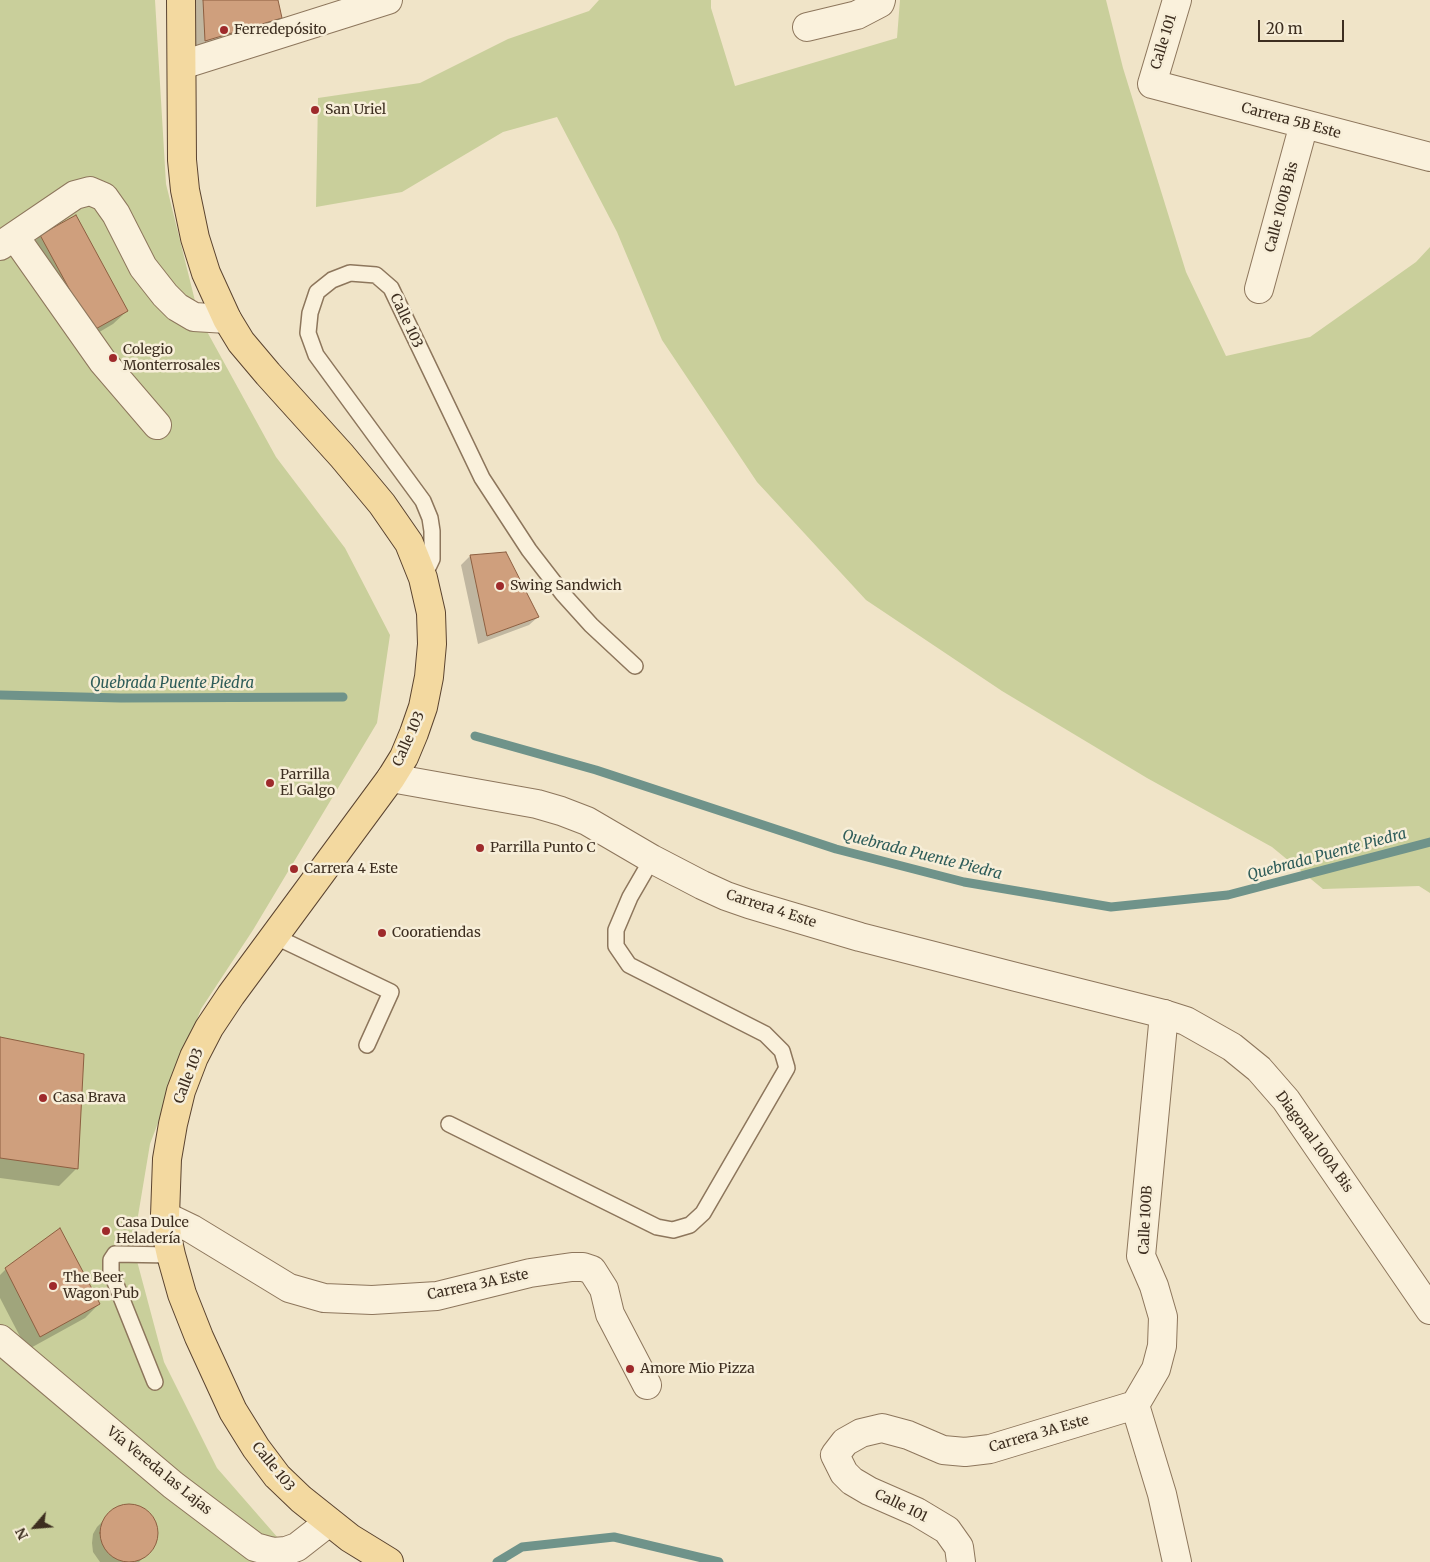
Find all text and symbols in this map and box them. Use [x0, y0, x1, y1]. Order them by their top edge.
scale bar [1260, 10, 1346, 42]
street label: Calle 101 [1148, 12, 1180, 72]
text: 20 m [1266, 19, 1303, 38]
place label: Ferredepósito [234, 22, 327, 38]
marker: Ferredepósito [218, 24, 230, 36]
street label: Carrera 5B Este [1239, 100, 1343, 142]
place label: San Uriel [325, 102, 386, 118]
marker: San Uriel [309, 104, 321, 116]
street label: Calle 100B Bis [1262, 160, 1302, 254]
street label: Calle 103 [386, 291, 426, 351]
place label: Colegio Monterrosales [123, 342, 220, 374]
marker: Colegio Monterrosales [107, 352, 119, 364]
place label: Swing Sandwich [510, 578, 622, 594]
marker: Swing Sandwich [494, 580, 506, 592]
water label: Quebrada Puente Piedra [90, 675, 254, 693]
street label: Calle 103 [389, 709, 429, 769]
place label: Parrilla El Galgo [280, 767, 335, 800]
marker: Parrilla El Galgo [264, 777, 276, 789]
water label: Quebrada Puente Piedra [1245, 825, 1409, 885]
water label: Quebrada Puente Piedra [840, 826, 1004, 884]
place label: Parrilla Punto C [490, 840, 596, 856]
marker: Parrilla Punto C [474, 842, 486, 854]
place label: Carrera 4 Este [304, 861, 398, 877]
marker: Carrera 4 Este [288, 863, 300, 875]
street label: Carrera 4 Este [724, 887, 818, 931]
place label: Cooratiendas [392, 925, 481, 941]
marker: Cooratiendas [376, 927, 388, 939]
street label: Calle 103 [171, 1046, 207, 1106]
street label: Diagonal 100A Bis [1272, 1088, 1356, 1196]
place label: Casa Brava [53, 1090, 126, 1106]
marker: Casa Brava [37, 1092, 49, 1104]
street label: Calle 100B [1136, 1185, 1156, 1255]
place label: Casa Dulce Heladería [116, 1215, 189, 1248]
marker: Casa Dulce Heladería [100, 1225, 112, 1237]
street label: Carrera 3A Este [426, 1266, 530, 1304]
place label: The Beer Wagon Pub [63, 1270, 139, 1302]
marker: The Beer Wagon Pub [47, 1280, 59, 1292]
place label: Amore Mio Pizza [640, 1361, 755, 1377]
marker: Amore Mio Pizza [624, 1363, 636, 1375]
street label: Carrera 3A Este [987, 1412, 1091, 1456]
street label: Vía Vereda las Lajas [103, 1423, 215, 1519]
street label: Calle 103 [248, 1439, 298, 1495]
street label: Calle 101 [872, 1486, 930, 1526]
north arrow [10, 1502, 60, 1552]
text: N [11, 1525, 32, 1543]

